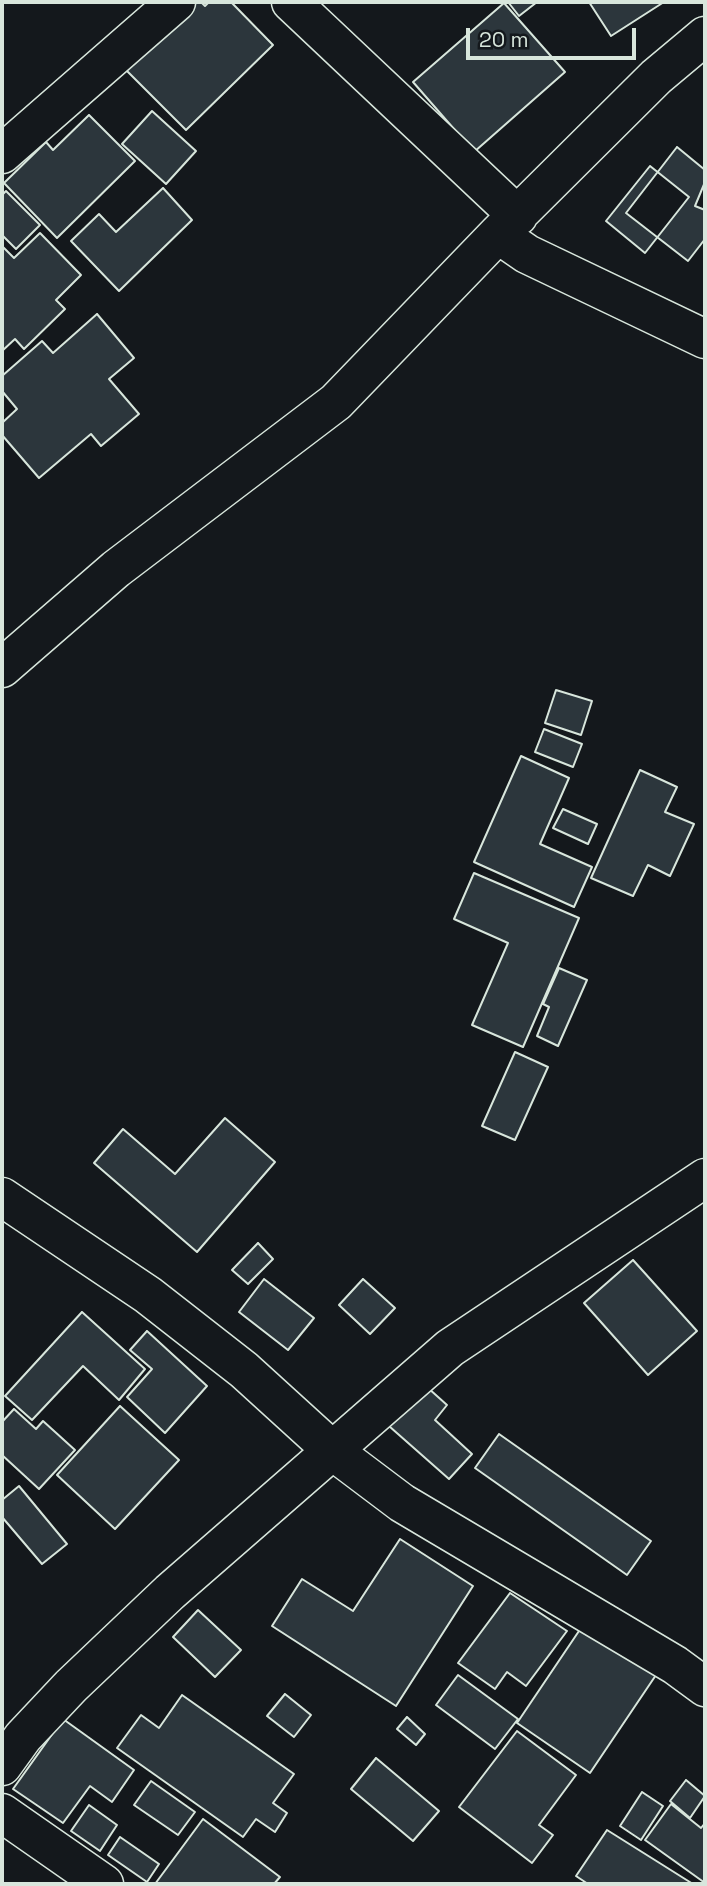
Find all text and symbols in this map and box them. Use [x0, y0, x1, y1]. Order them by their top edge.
scale bar [469, 14, 639, 58]
text: 20 m [479, 26, 529, 53]

